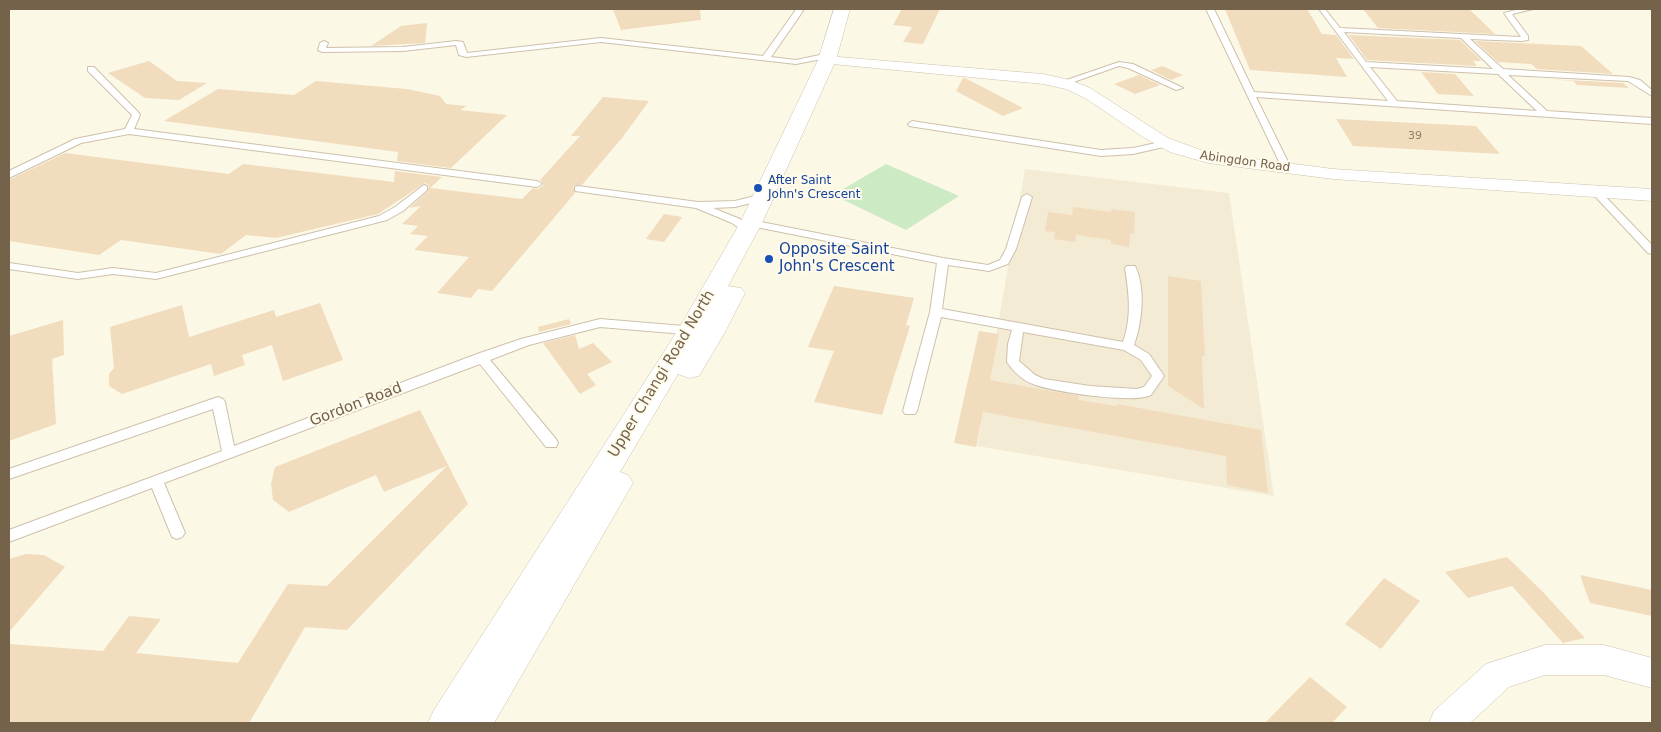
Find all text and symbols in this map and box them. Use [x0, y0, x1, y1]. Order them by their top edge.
house number: 39 [1408, 129, 1422, 143]
street label: Abingdon Road [1199, 149, 1291, 175]
place label: After Saint John's Crescent [768, 174, 860, 202]
marker: After Saint John's Crescent [752, 182, 764, 194]
place label: Opposite Saint John's Crescent [779, 241, 895, 276]
marker: Opposite Saint John's Crescent [763, 253, 775, 265]
street label: Upper Changi Road North [605, 287, 719, 461]
street label: Gordon Road [307, 379, 405, 431]

